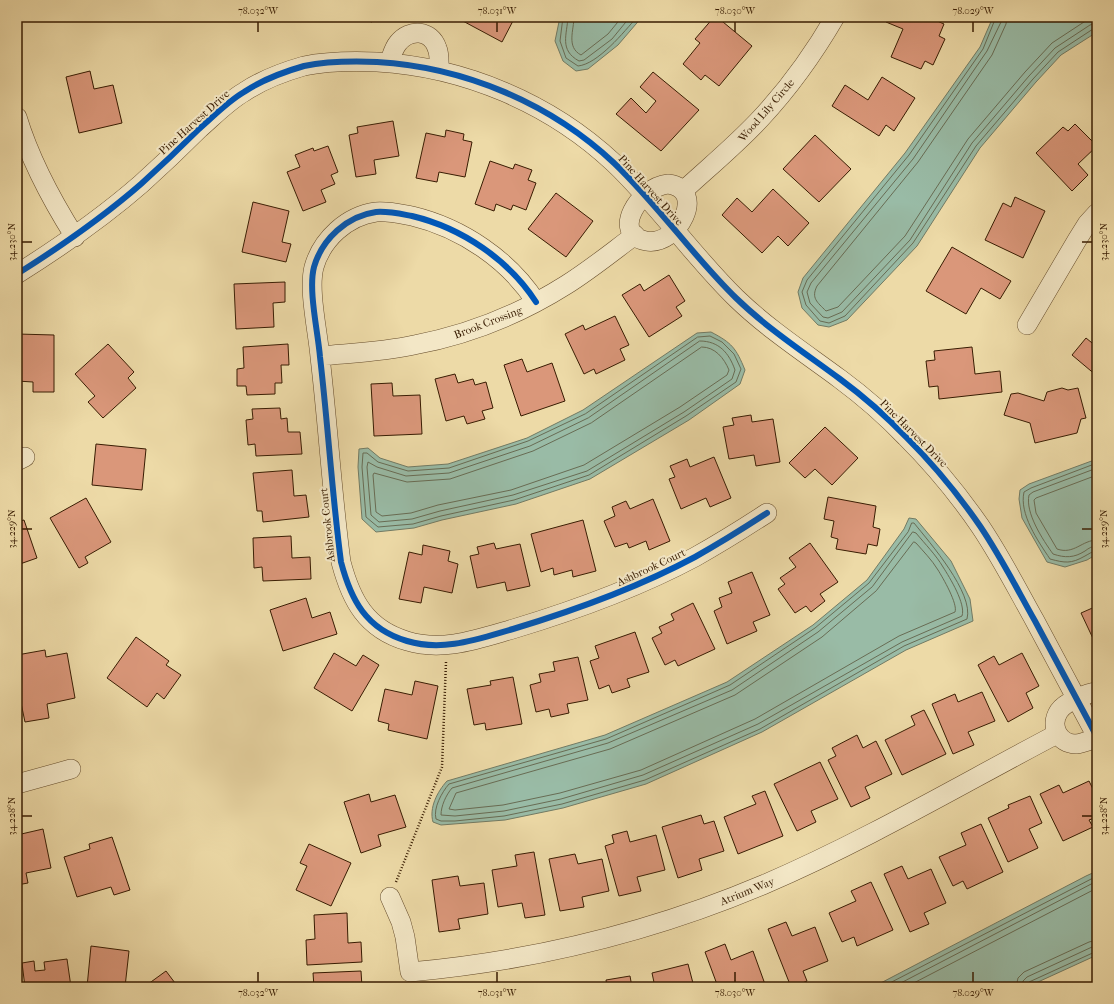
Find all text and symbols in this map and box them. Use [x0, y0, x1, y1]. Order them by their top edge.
text: 78.032°W [238, 5, 279, 17]
text: 78.031°W [478, 5, 517, 17]
text: 78.030°W [715, 5, 756, 17]
text: 78.029°W [952, 5, 995, 17]
street label: Wood Lily Circle [735, 76, 798, 145]
street label: Pine Harvest Drive [156, 87, 233, 157]
street label: Pine Harvest Drive [616, 152, 686, 229]
text: 34.230°N [6, 222, 18, 261]
text: 34.230°N [1098, 222, 1110, 261]
street label: Brook Crossing [452, 303, 524, 341]
street label: Pine Harvest Drive [877, 397, 951, 470]
street label: Ashbrook Court [317, 487, 338, 564]
text: 34.229°N [6, 509, 18, 548]
text: 34.229°N [1098, 509, 1110, 548]
street label: Ashbrook Court [614, 546, 688, 590]
text: 34.228°N [6, 796, 18, 835]
text: 34.228°N [1098, 796, 1110, 835]
street label: Atrium Way [717, 874, 777, 909]
text: 78.032°W [238, 987, 279, 999]
text: 78.031°W [478, 987, 517, 999]
text: 78.030°W [715, 987, 756, 999]
text: 78.029°W [952, 987, 995, 999]

